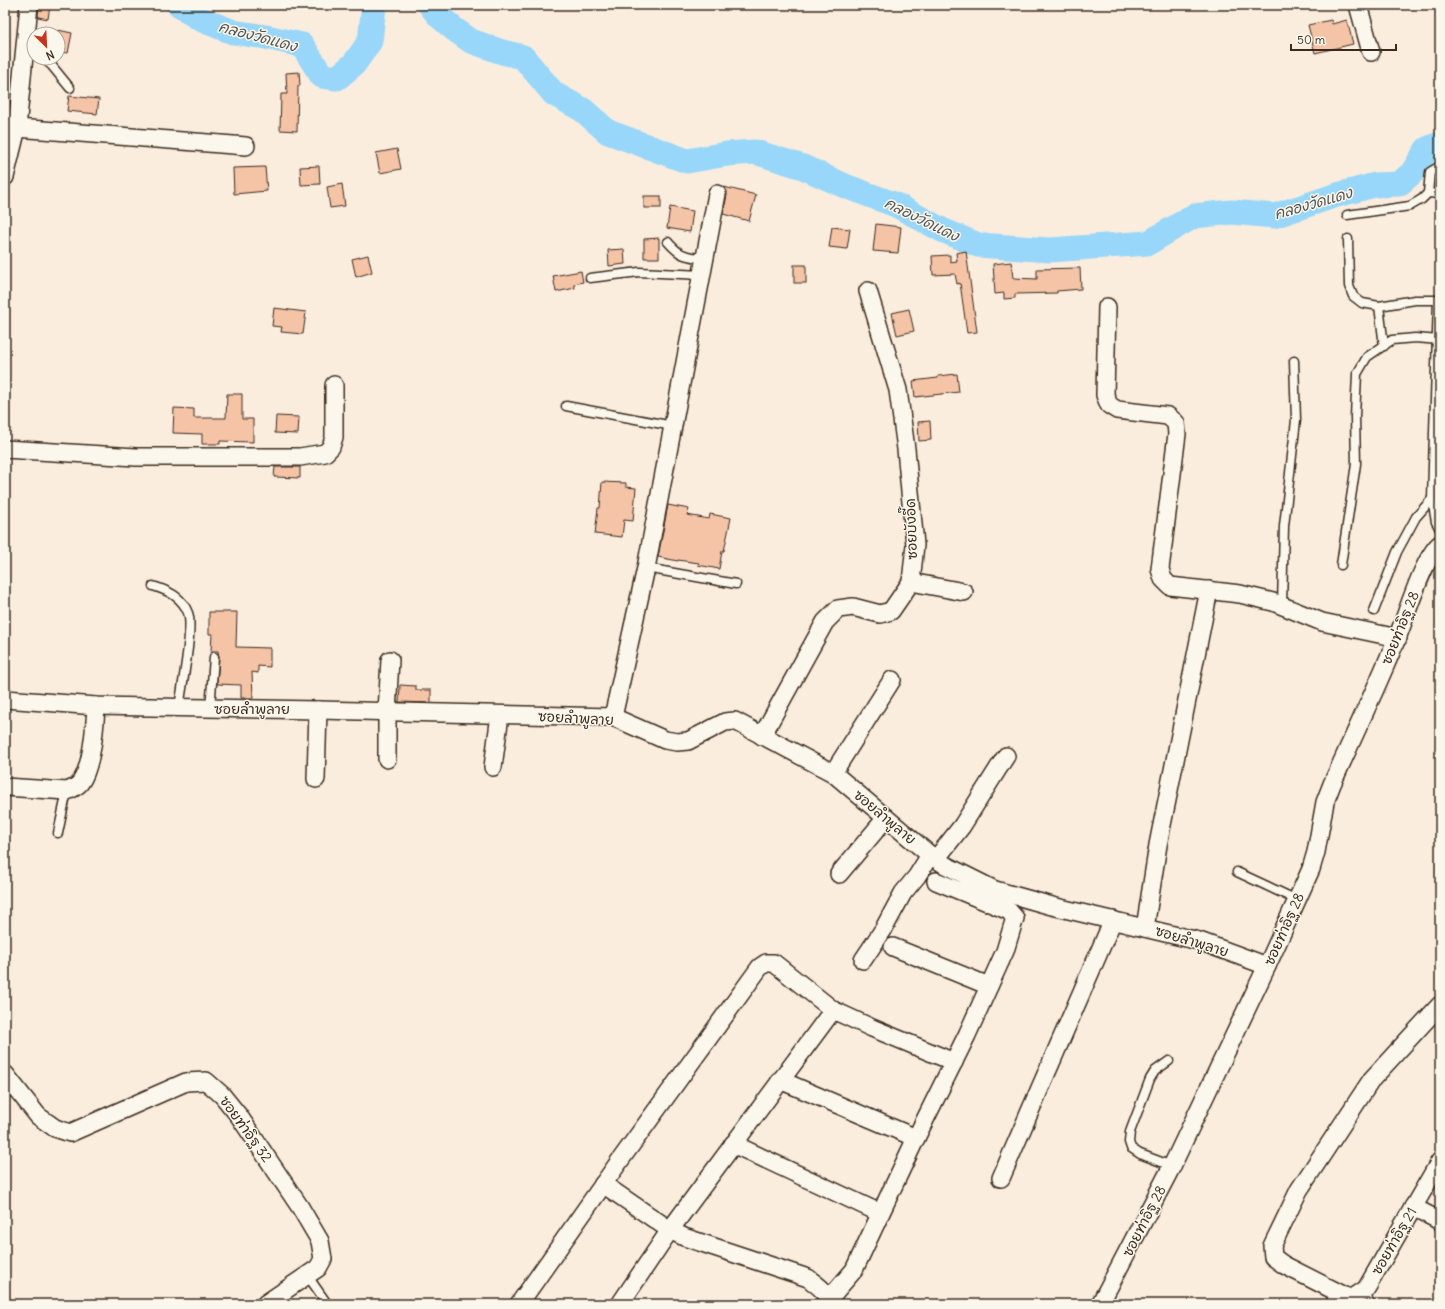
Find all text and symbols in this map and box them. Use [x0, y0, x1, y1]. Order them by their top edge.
water label: คลองวัดแดง [217, 16, 301, 56]
north arrow [26, 26, 66, 66]
scale bar [1291, 26, 1396, 52]
text: 50 m [1297, 32, 1326, 47]
text: N [44, 47, 56, 63]
water label: คลองวัดแดง [1272, 182, 1356, 223]
water label: คลองวัดแดง [882, 193, 963, 246]
street label: ซอยบังอี๊ด [898, 498, 921, 560]
street label: ซอยท่าอิฐ 28 [1377, 589, 1423, 667]
street label: ซอยลำพูลาย [214, 700, 290, 719]
street label: ซอยลำพูลาย [538, 707, 614, 730]
street label: ซอยลำพูลาย [849, 786, 920, 849]
street label: ซอยท่าอิฐ 28 [1260, 890, 1308, 968]
street label: ซอยลำพูลาย [1153, 921, 1231, 962]
street label: ซอยท่าอิฐ 32 [216, 1092, 276, 1166]
street label: ซอยท่าอิฐ 28 [1118, 1182, 1170, 1260]
street label: ซอยท่าอิฐ 21 [1367, 1204, 1421, 1278]

